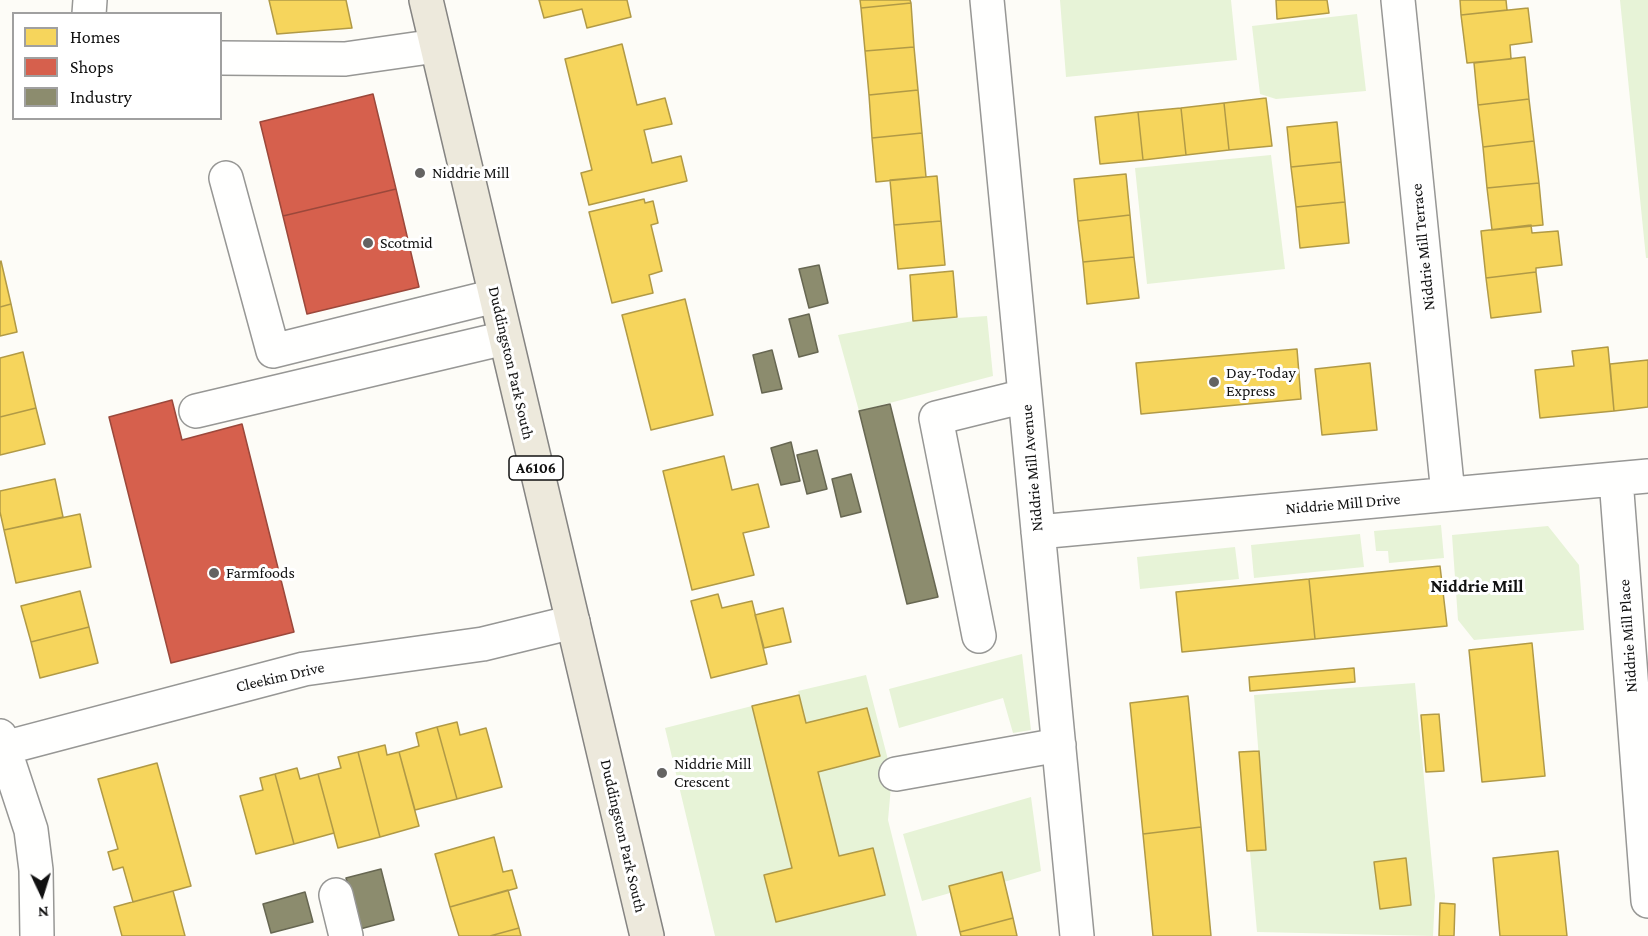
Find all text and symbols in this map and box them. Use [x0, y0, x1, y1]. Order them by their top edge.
legend [12, 12, 222, 120]
text: Homes [70, 27, 120, 47]
text: Shops [70, 57, 114, 77]
text: Industry [70, 87, 132, 107]
place label: Niddrie Mill [432, 163, 509, 183]
marker: Niddrie Mill [413, 166, 427, 180]
street label: Niddrie Mill Terrace [1407, 183, 1439, 311]
place label: Scotmid [380, 233, 433, 253]
marker: Scotmid [361, 236, 375, 250]
street label: Duddingston Park South [484, 285, 538, 441]
place label: Day-Today Express [1226, 363, 1296, 401]
marker: Day-Today Express [1207, 375, 1221, 389]
street label: Niddrie Mill Avenue [1017, 404, 1047, 532]
road number: A6106 [509, 456, 563, 480]
street label: Niddrie Mill Drive [1285, 489, 1401, 519]
place label: Farmfoods [226, 563, 295, 583]
marker: Farmfoods [207, 566, 221, 580]
district label: Niddrie Mill [1431, 575, 1523, 597]
street label: Niddrie Mill Place [1614, 579, 1642, 693]
street label: Cleekim Drive [234, 658, 326, 696]
place label: Niddrie Mill Crescent [674, 754, 751, 792]
street label: Duddingston Park South [596, 758, 650, 914]
marker: Niddrie Mill Crescent [655, 766, 669, 780]
north arrow [12, 864, 72, 924]
text: N [37, 904, 49, 921]

